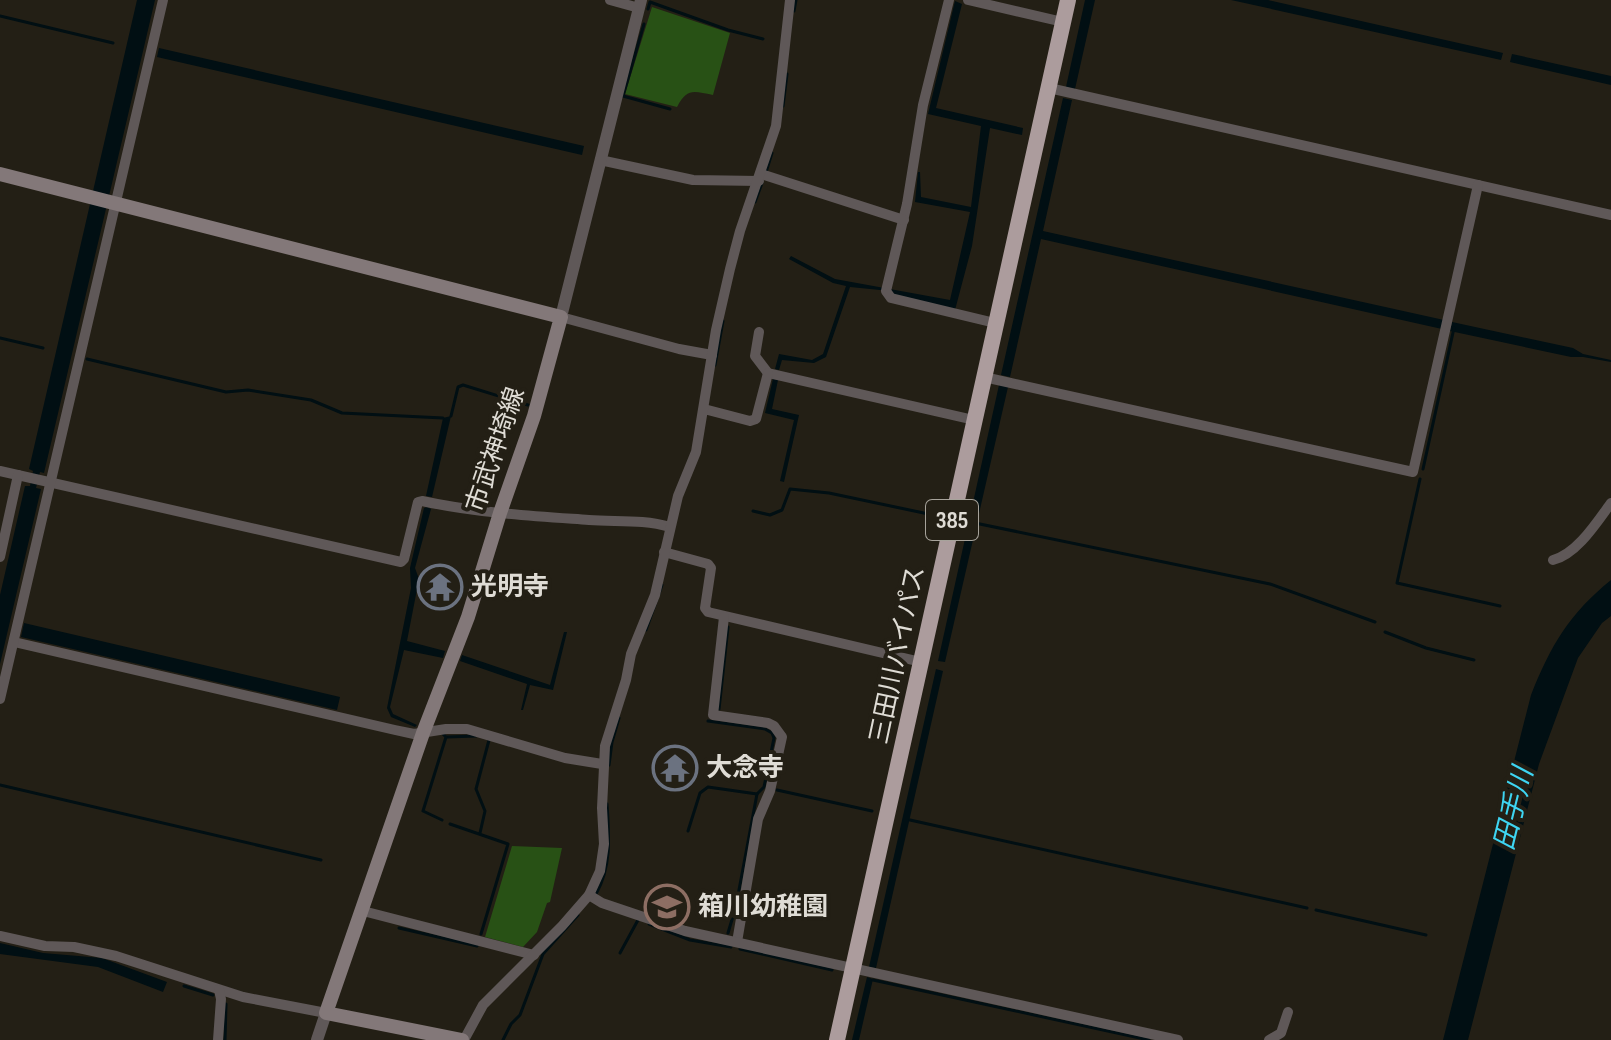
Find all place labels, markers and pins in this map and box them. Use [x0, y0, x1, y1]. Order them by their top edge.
temple icon: 光明寺 [416, 563, 464, 611]
place label: 光明寺 [471, 572, 549, 603]
temple icon: 大念寺 [651, 744, 699, 792]
place label: 大念寺 [706, 753, 784, 784]
school or university icon: 箱川幼稚園 [643, 883, 691, 931]
place label: 箱川幼稚園 [698, 892, 828, 923]

